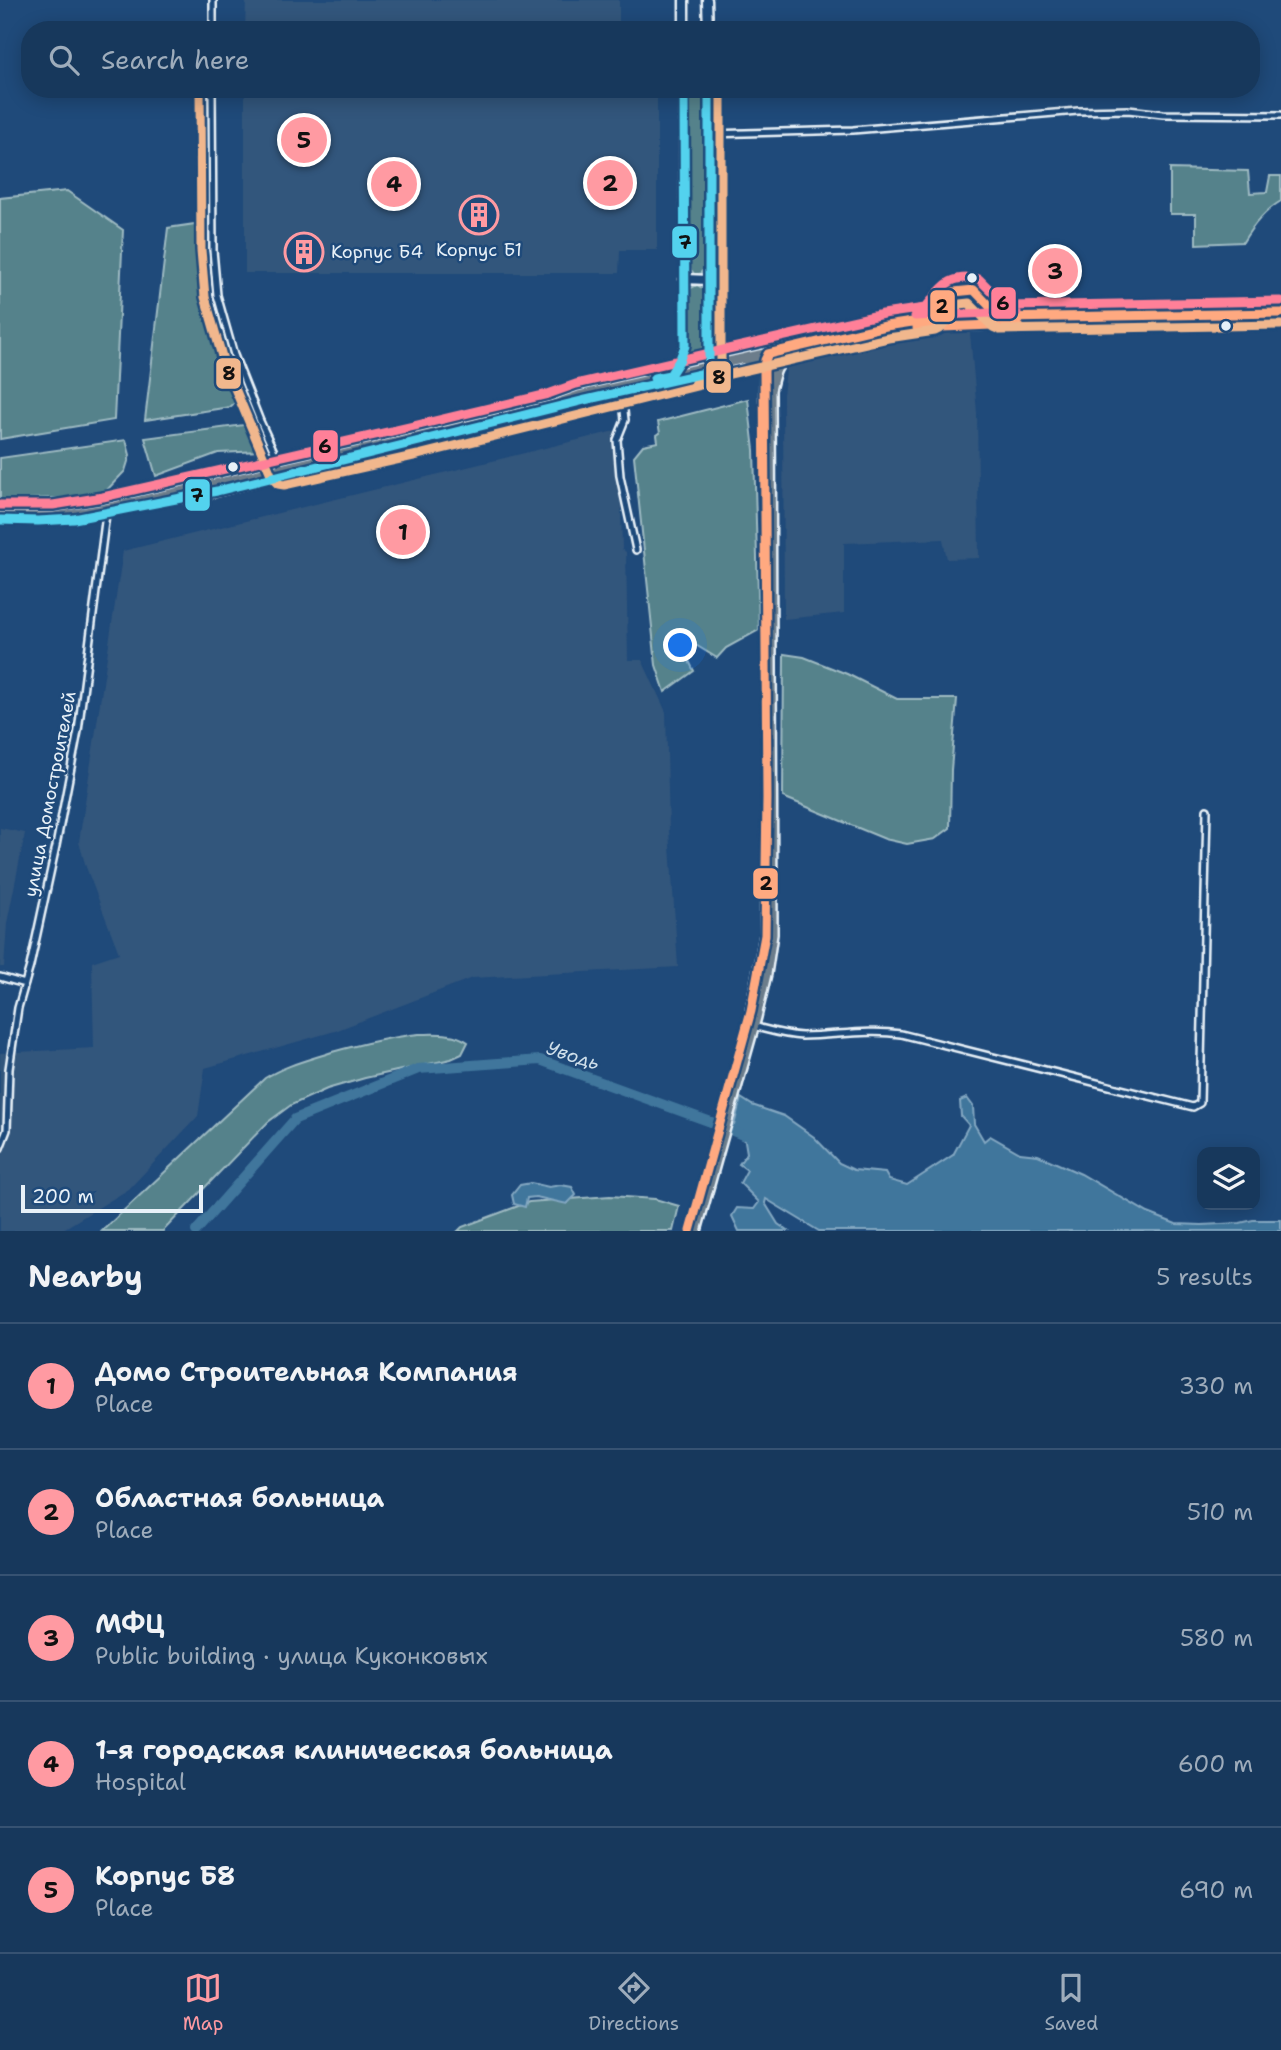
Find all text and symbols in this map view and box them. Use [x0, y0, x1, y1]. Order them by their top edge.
search box [21, 21, 1260, 98]
icon: search [45, 41, 83, 79]
text: Search here [101, 42, 250, 77]
pin: 5 [281, 114, 327, 166]
pin: 2 [587, 157, 633, 209]
pin: 4 [371, 158, 417, 210]
building icon: Корпус Б1 [458, 194, 500, 236]
line badge: 7 [671, 225, 698, 259]
text: 7 [678, 230, 692, 255]
building icon: Корпус Б4 [283, 231, 325, 273]
place label: Корпус Б1 [436, 238, 522, 262]
place label: Корпус Б4 [331, 240, 423, 264]
pin: 3 [1032, 245, 1078, 297]
unlabelled marker [965, 271, 979, 285]
line badge: 6 [990, 286, 1017, 320]
line badge: 2 [929, 289, 956, 323]
text: 6 [996, 291, 1010, 316]
text: 2 [935, 294, 949, 319]
unlabelled marker [1219, 319, 1233, 333]
line badge: 8 [215, 357, 242, 390]
line badge: 8 [705, 360, 732, 394]
text: 8 [222, 361, 236, 386]
text: 8 [712, 365, 726, 390]
line badge: 6 [312, 429, 339, 463]
text: 6 [318, 434, 332, 459]
unlabelled marker [226, 460, 240, 474]
line badge: 7 [184, 478, 211, 512]
text: 7 [190, 483, 204, 508]
pin: 1 [380, 506, 426, 558]
your location [663, 628, 697, 662]
street label: улица Домостроителей [18, 689, 82, 899]
line badge: 2 [752, 867, 779, 900]
text: 2 [759, 871, 773, 896]
water label: Уводь [543, 1035, 603, 1076]
map controls [1197, 1147, 1260, 1210]
button: layers [1197, 1147, 1260, 1210]
scale bar [21, 1182, 203, 1214]
text: 200 m [32, 1184, 94, 1209]
text: Nearby [28, 1256, 143, 1297]
text: 5 results [1156, 1262, 1253, 1292]
text: Домо Строительная Компания [95, 1354, 518, 1389]
text: 1 [46, 1371, 56, 1401]
text: 330 m [1179, 1371, 1253, 1401]
text: Place [95, 1389, 154, 1419]
text: Областная больница [95, 1480, 384, 1515]
text: 2 [43, 1497, 59, 1527]
text: 510 m [1187, 1497, 1253, 1527]
text: Place [95, 1515, 154, 1545]
text: МФЦ [95, 1606, 164, 1641]
text: 3 [43, 1623, 59, 1653]
text: 580 m [1180, 1623, 1253, 1653]
text: Public building · улица Куконковых [95, 1641, 488, 1671]
text: 1-я городская клиническая больница [95, 1732, 613, 1767]
text: 4 [43, 1749, 59, 1779]
text: 600 m [1178, 1749, 1253, 1779]
text: Hospital [95, 1767, 186, 1797]
text: Корпус Б8 [95, 1858, 235, 1893]
text: 5 [44, 1875, 58, 1905]
text: 690 m [1179, 1875, 1253, 1905]
text: Place [95, 1893, 154, 1923]
tab: Map [183, 1969, 223, 2036]
tab: Directions [589, 1969, 679, 2036]
tab: Saved [1044, 1969, 1098, 2036]

